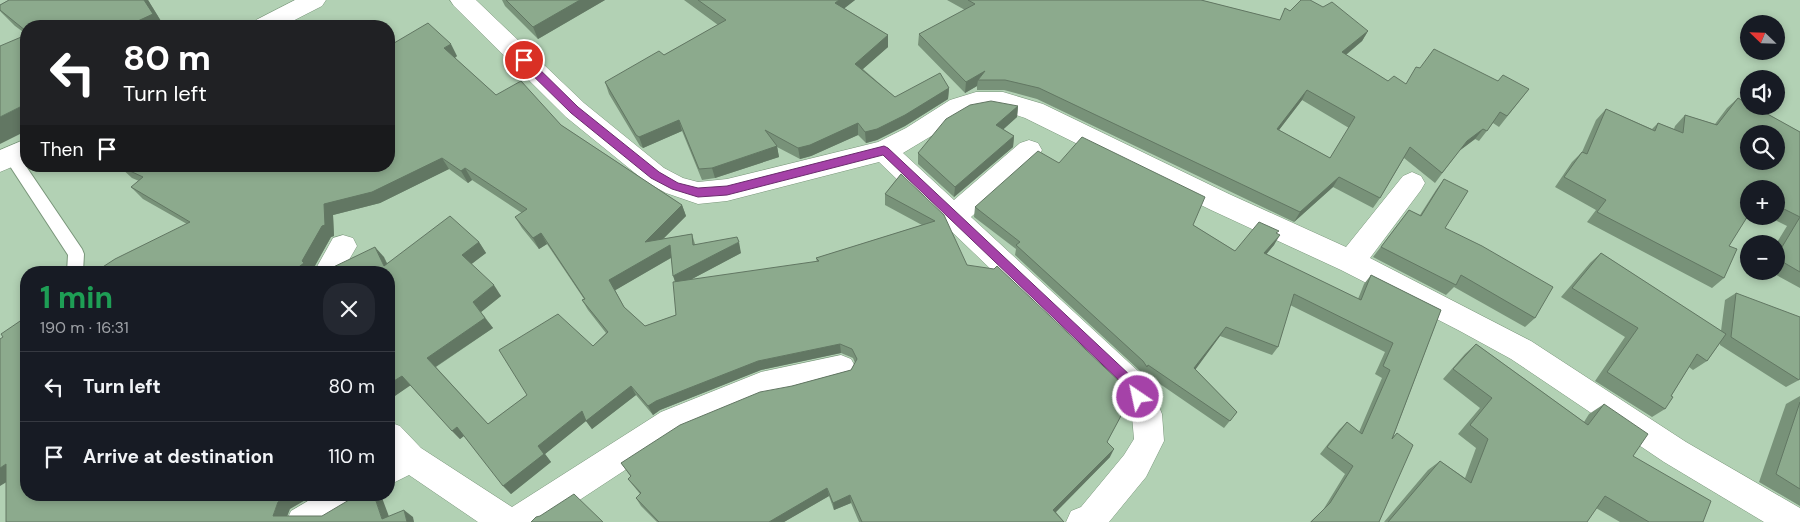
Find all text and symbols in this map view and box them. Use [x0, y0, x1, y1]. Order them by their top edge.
north arrow [1740, 15, 1785, 60]
map controls [1740, 15, 1785, 280]
text: 80 m [123, 35, 211, 81]
pin [503, 39, 545, 81]
icon: left [40, 40, 105, 105]
icon: arrive [510, 46, 538, 74]
button: sound [1740, 70, 1785, 115]
text: Turn left [123, 79, 207, 108]
button: search [1740, 125, 1785, 170]
icon: arrive [93, 135, 121, 163]
text: Then [40, 137, 83, 162]
button: + [1740, 180, 1785, 225]
button: − [1740, 235, 1785, 280]
text: 1 min [40, 278, 113, 317]
button: close [323, 283, 375, 335]
text: 190 m · 16:31 [40, 317, 129, 338]
position arrow [1111, 370, 1163, 422]
icon: left [40, 373, 68, 401]
text: Turn left [83, 374, 161, 399]
text: 80 m [328, 374, 375, 399]
icon: arrive [40, 443, 68, 471]
text: Arrive at destination [83, 444, 274, 469]
text: 110 m [328, 444, 375, 469]

